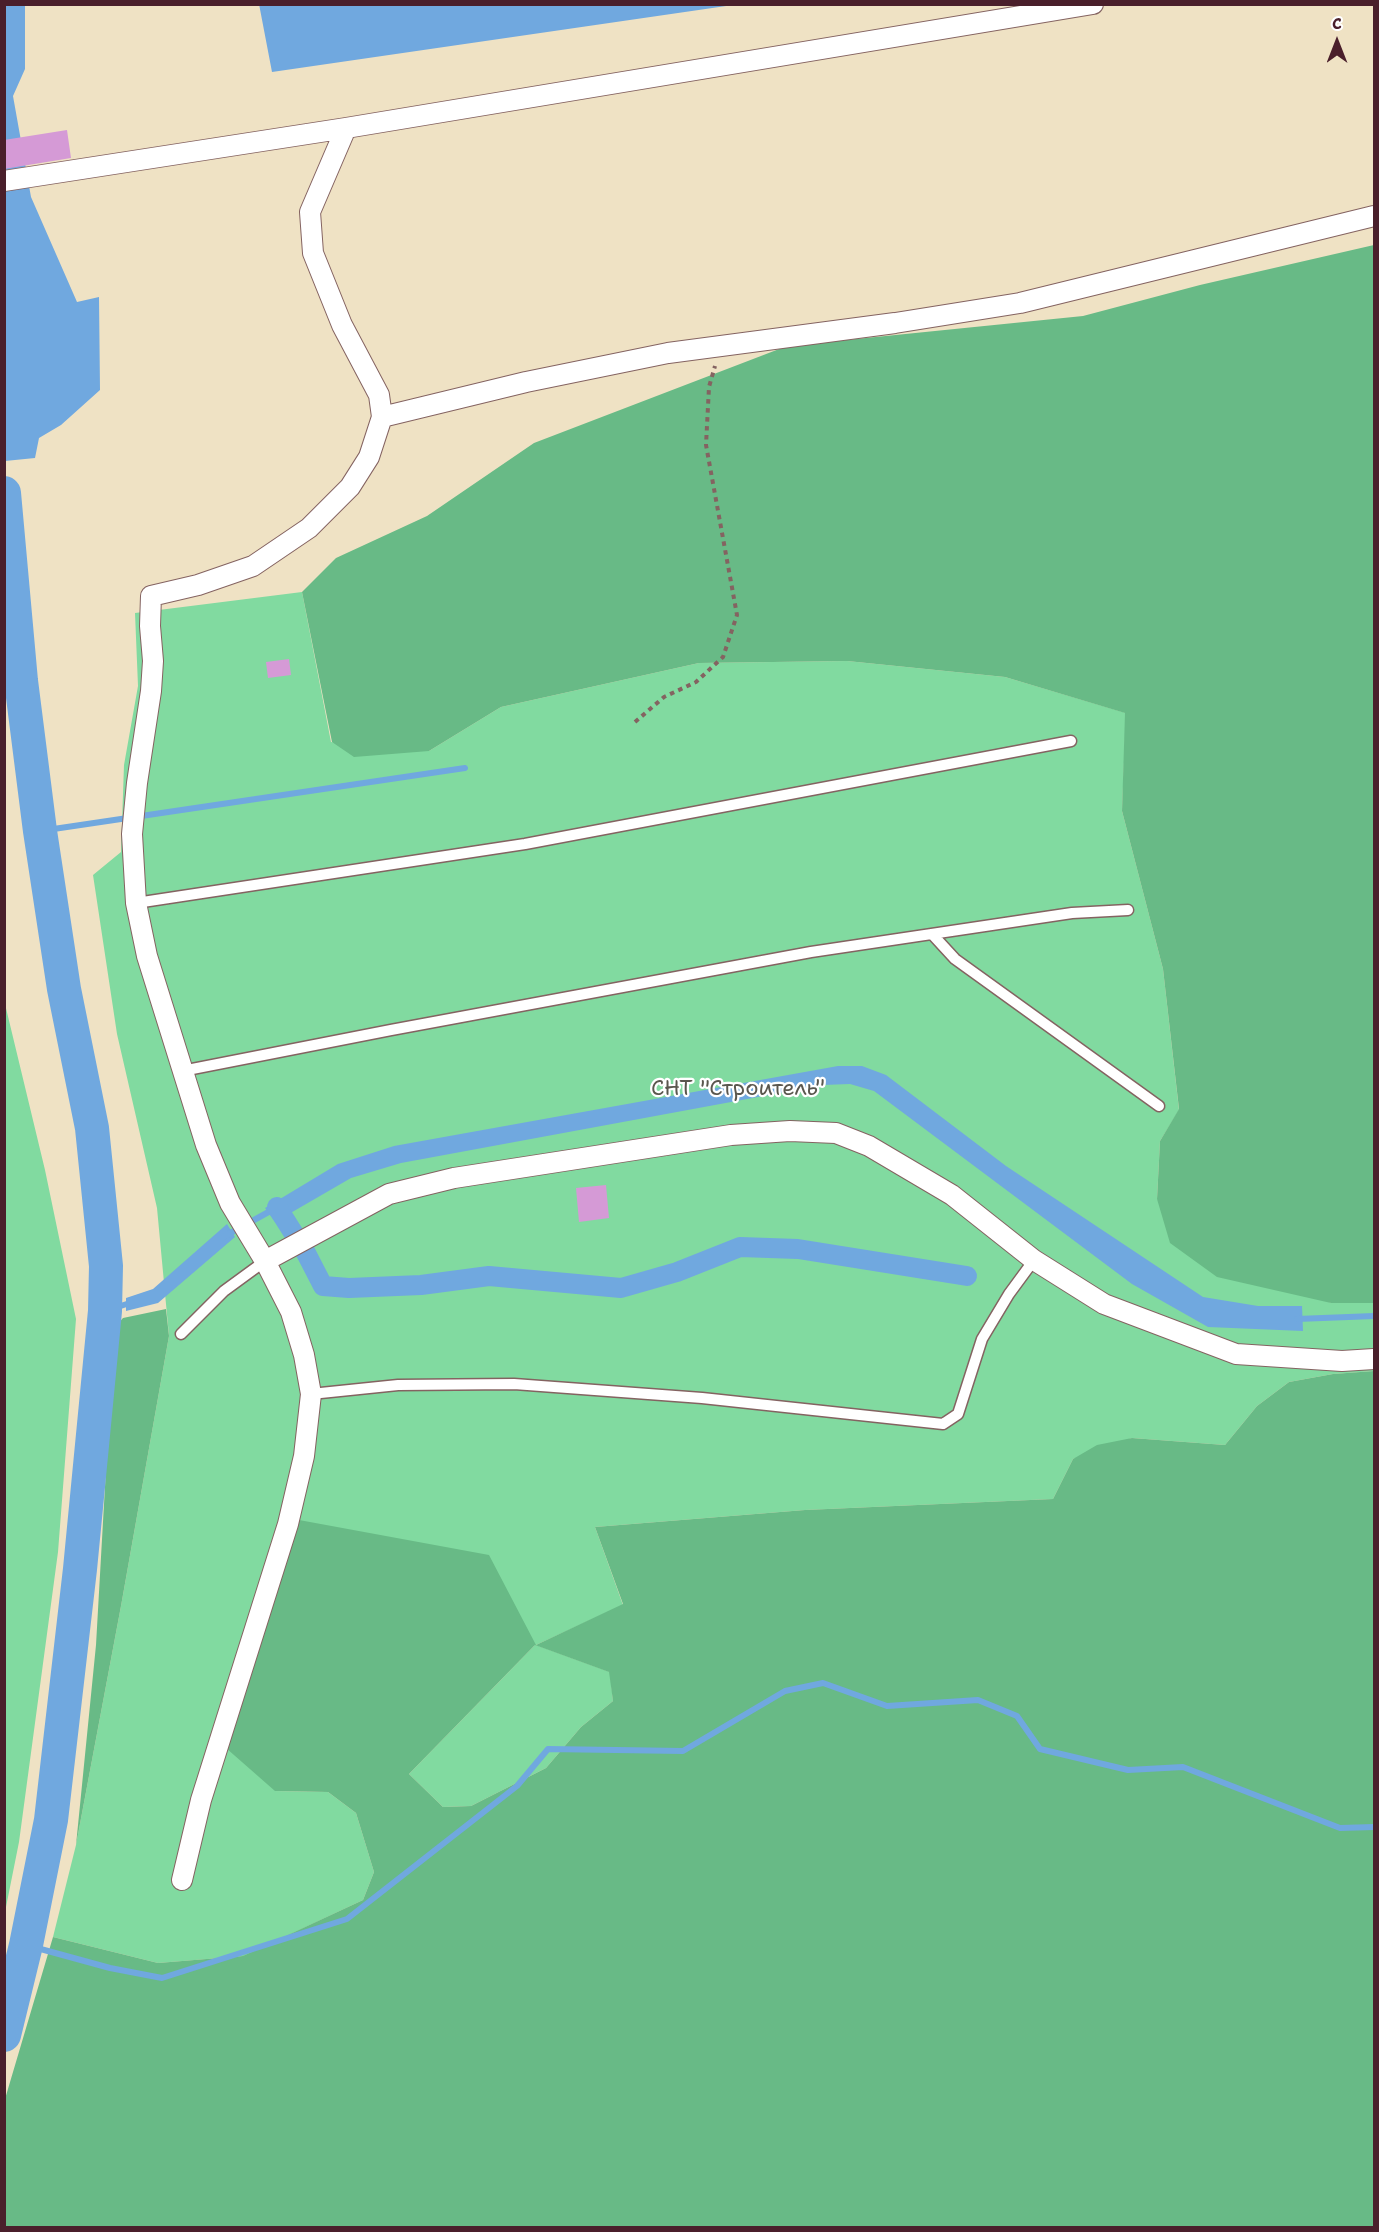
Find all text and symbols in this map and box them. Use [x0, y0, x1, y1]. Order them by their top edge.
north arrow [1307, 12, 1367, 72]
text: С [1332, 13, 1342, 34]
park label: СНТ "Строитель" [651, 1076, 825, 1102]

